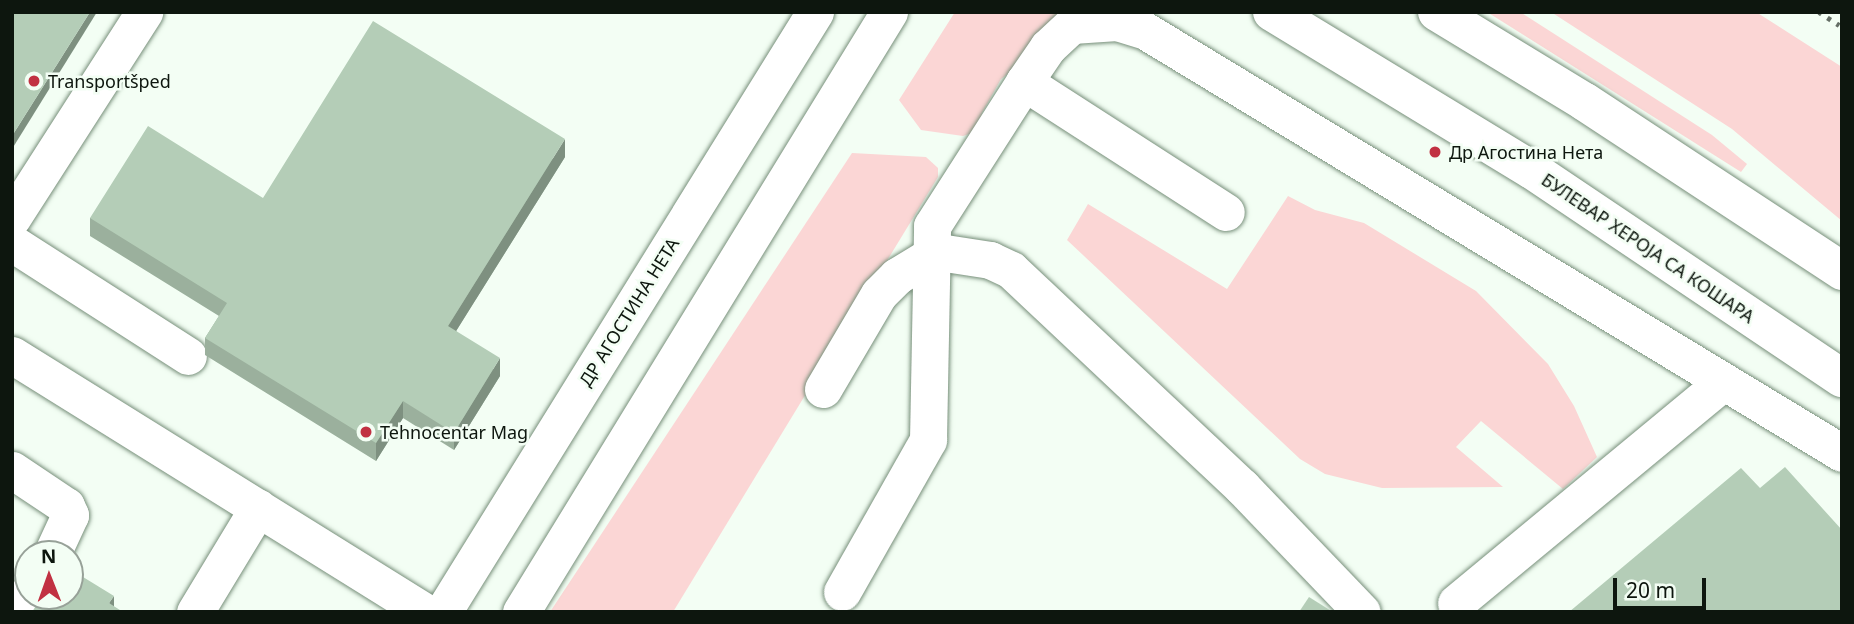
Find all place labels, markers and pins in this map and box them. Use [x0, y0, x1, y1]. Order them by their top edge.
place label: Transportšped [48, 70, 171, 92]
marker: Transportšped [26, 73, 42, 89]
place label: Др Агостина Нета [1449, 141, 1603, 163]
marker: Др Агостина Нета [1427, 144, 1443, 160]
place label: Tehnocentar Mag [380, 421, 528, 443]
marker: Tehnocentar Mag [358, 424, 374, 440]

